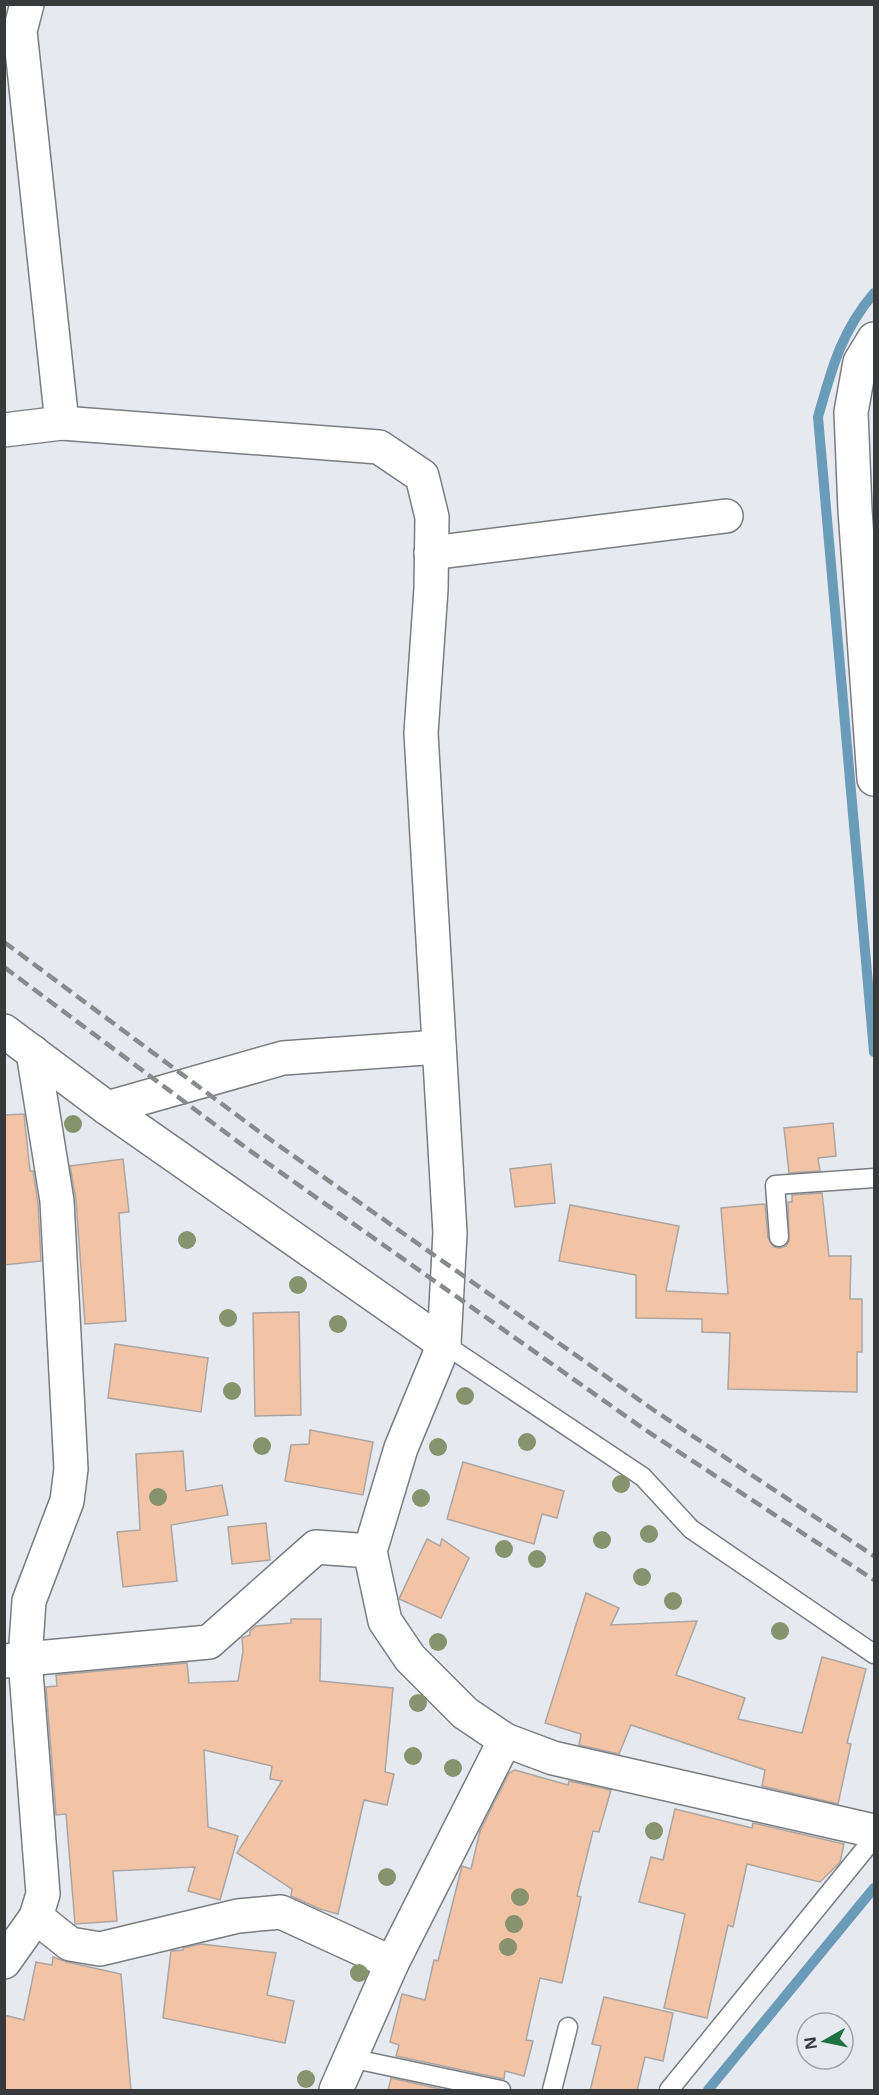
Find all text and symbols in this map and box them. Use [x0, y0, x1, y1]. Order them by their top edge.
north arrow [795, 2011, 855, 2071]
text: N [798, 2035, 822, 2051]

